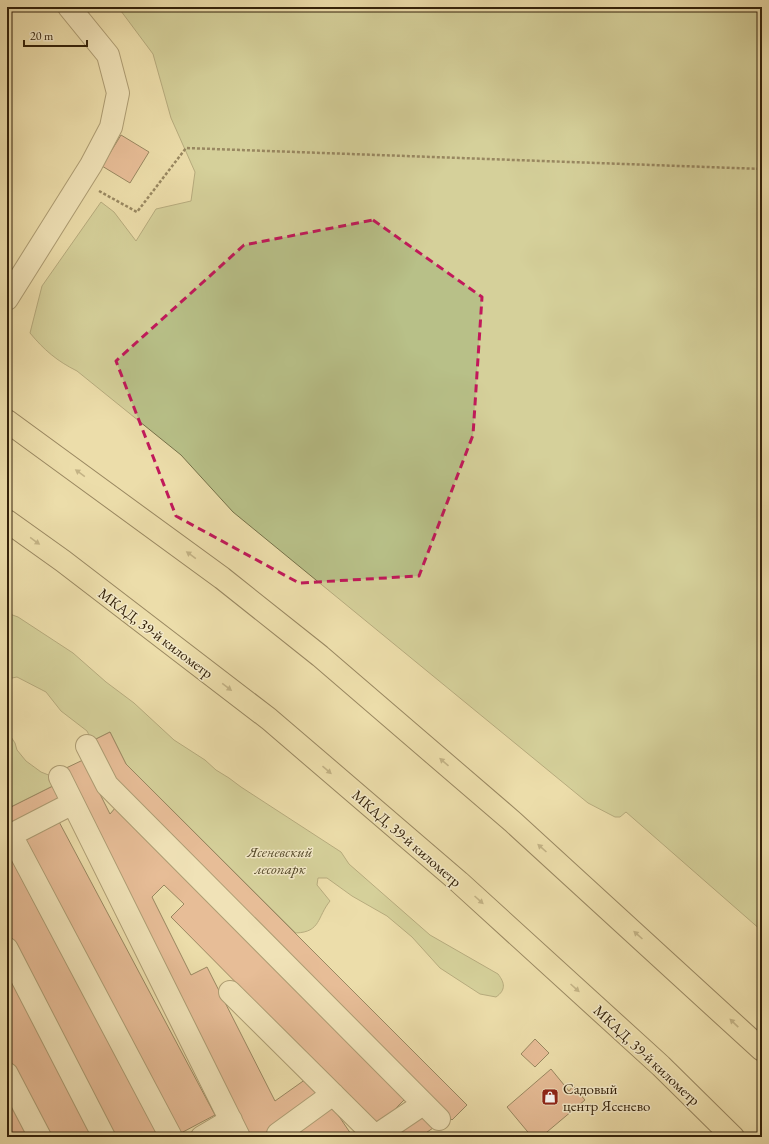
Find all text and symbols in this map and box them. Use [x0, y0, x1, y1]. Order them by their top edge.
scale bar [24, 22, 87, 48]
text: 20 m [30, 28, 54, 44]
one-way arrow [74, 469, 85, 478]
one-way arrow [29, 537, 40, 545]
one-way arrow [186, 551, 196, 559]
street label: МКАД, 39-й километр [95, 584, 217, 683]
one-way arrow [221, 683, 232, 692]
one-way arrow [439, 758, 449, 767]
one-way arrow [322, 765, 333, 774]
street label: МКАД, 39-й километр [348, 785, 466, 891]
park label: Ясеневский лесопарк [247, 842, 313, 878]
one-way arrow [537, 843, 547, 852]
one-way arrow [474, 896, 484, 905]
one-way arrow [633, 930, 643, 940]
one-way arrow [570, 983, 580, 993]
street label: МКАД, 39-й километр [590, 1001, 704, 1109]
one-way arrow [729, 1018, 739, 1028]
place label: Садовый центр Ясенево [563, 1079, 650, 1115]
shop icon: Садовый центр Ясенево [540, 1087, 560, 1107]

